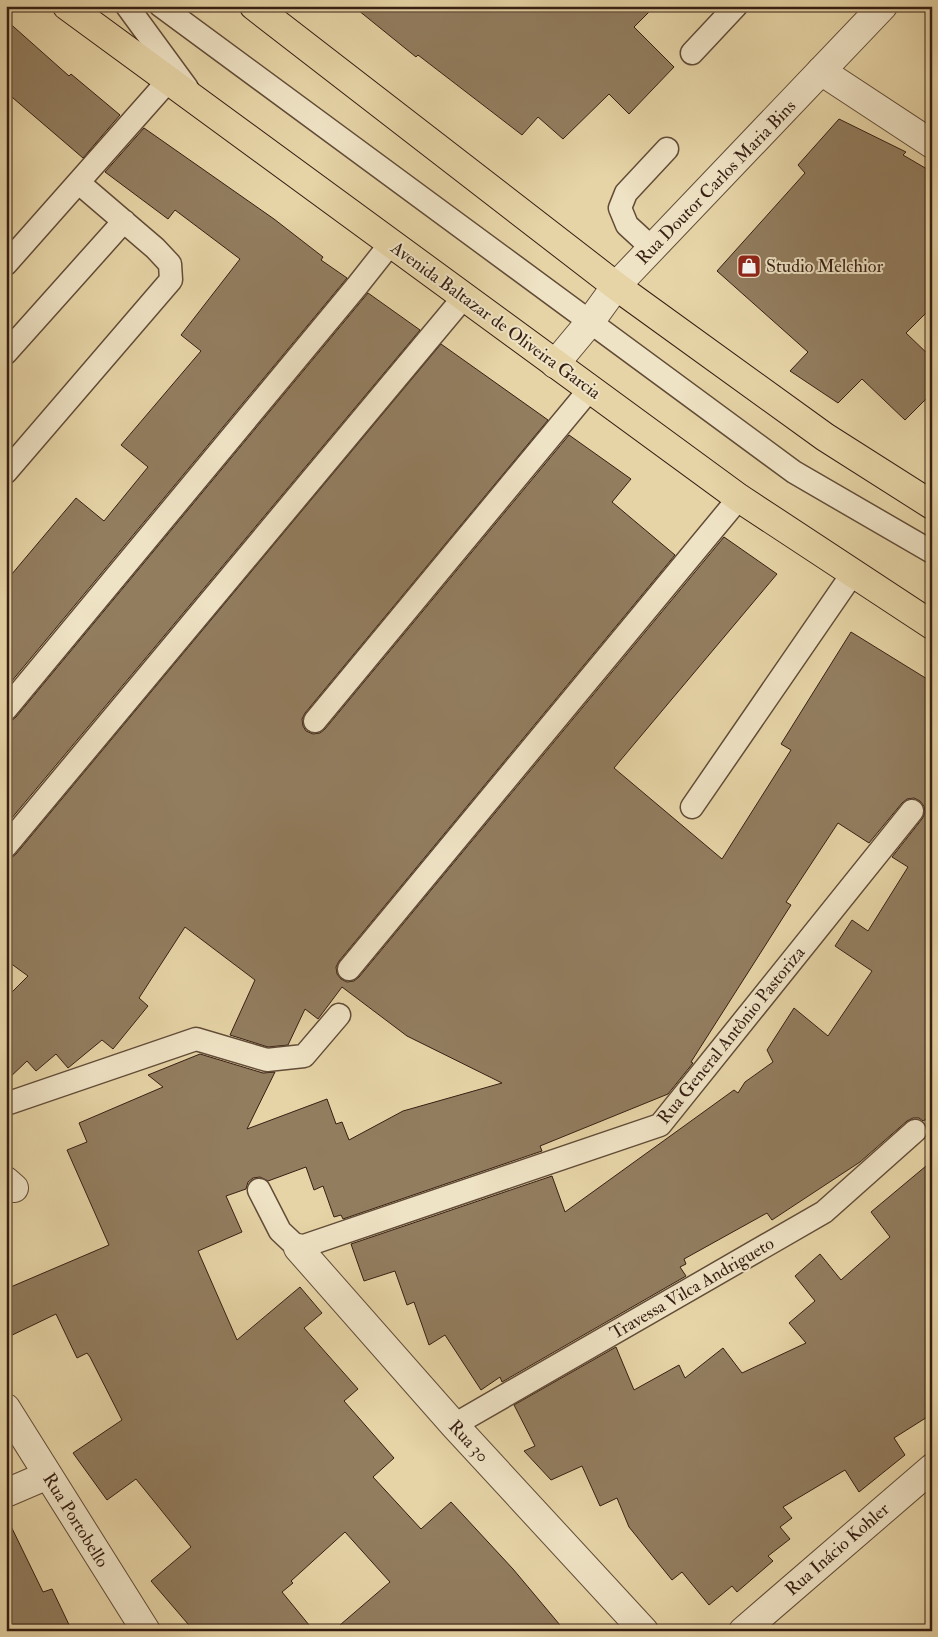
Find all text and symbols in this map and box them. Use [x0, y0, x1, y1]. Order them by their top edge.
street label: Rua Doutor Carlos Maria Bins [632, 95, 801, 270]
street label: Avenida Baltazar de Oliveira Garcia [385, 236, 606, 405]
shop icon: Studio Melchior [736, 253, 762, 279]
place label: Studio Melchior [766, 255, 883, 278]
street label: Rua General Antônio Pastoriza [652, 941, 811, 1129]
street label: Travessa Vilca Andrigueto [606, 1232, 779, 1345]
street label: Rua 30 [443, 1415, 494, 1467]
street label: Rua Portobello [37, 1469, 114, 1572]
street label: Rua Inácio Kohler [780, 1498, 894, 1601]

